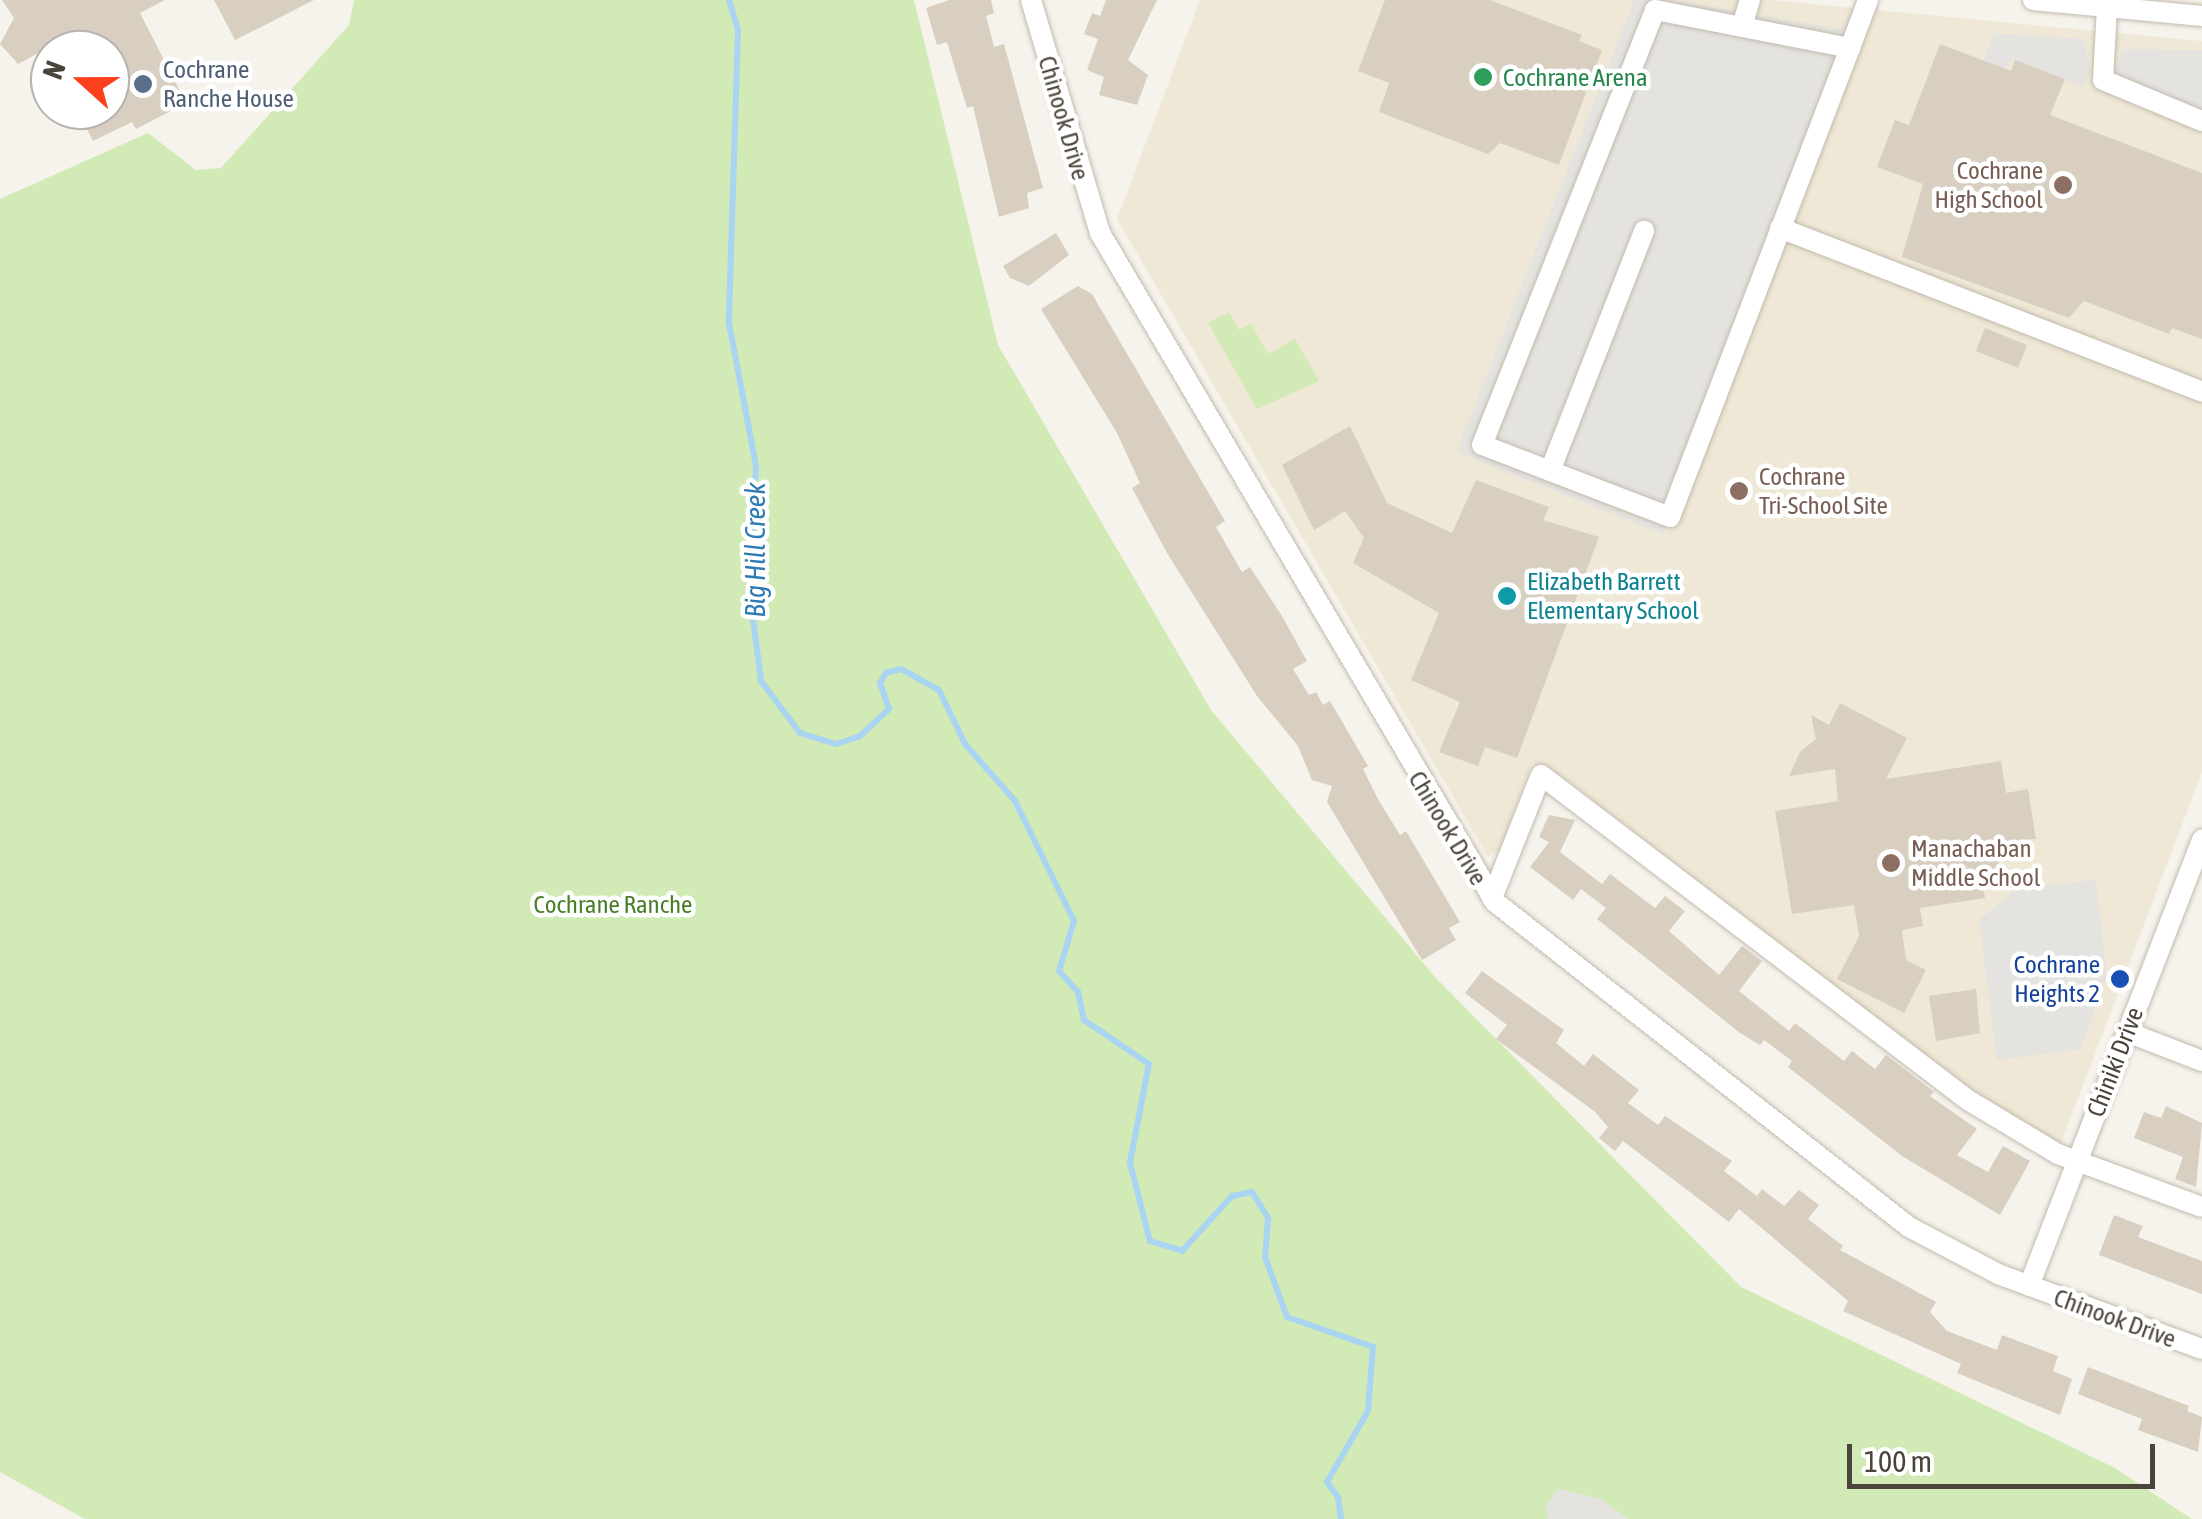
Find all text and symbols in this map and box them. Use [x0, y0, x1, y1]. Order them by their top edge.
north arrow [30, 30, 130, 130]
street label: Chinook Drive [1032, 52, 1096, 184]
place label: Cochrane Ranche House [163, 55, 294, 114]
text: N [36, 57, 72, 83]
place label: Cochrane Arena [1503, 62, 1647, 92]
marker: Cochrane Arena [1472, 66, 1494, 88]
marker: Cochrane Ranche House [132, 73, 154, 95]
place label: Cochrane High School [1934, 156, 2043, 215]
marker: Cochrane High School [2052, 174, 2074, 196]
place label: Cochrane Tri-School Site [1759, 462, 1888, 521]
marker: Cochrane Tri-School Site [1728, 480, 1750, 502]
water label: Big Hill Creek [738, 482, 772, 618]
place label: Elizabeth Barrett Elementary School [1527, 567, 1699, 626]
marker: Elizabeth Barrett Elementary School [1496, 585, 1518, 607]
street label: Chinook Drive [1402, 766, 1494, 890]
place label: Manachaban Middle School [1911, 834, 2040, 893]
marker: Manachaban Middle School [1880, 852, 1902, 874]
park label: Cochrane Ranche [534, 889, 692, 919]
place label: Cochrane Heights 2 [2014, 950, 2100, 1009]
marker: Cochrane Heights 2 [2109, 968, 2131, 990]
street label: Chiniki Drive [2080, 1003, 2150, 1121]
street label: Chinook Drive [2050, 1282, 2180, 1354]
scale bar [1852, 1424, 2160, 1486]
text: 100 m [1864, 1444, 1932, 1478]

